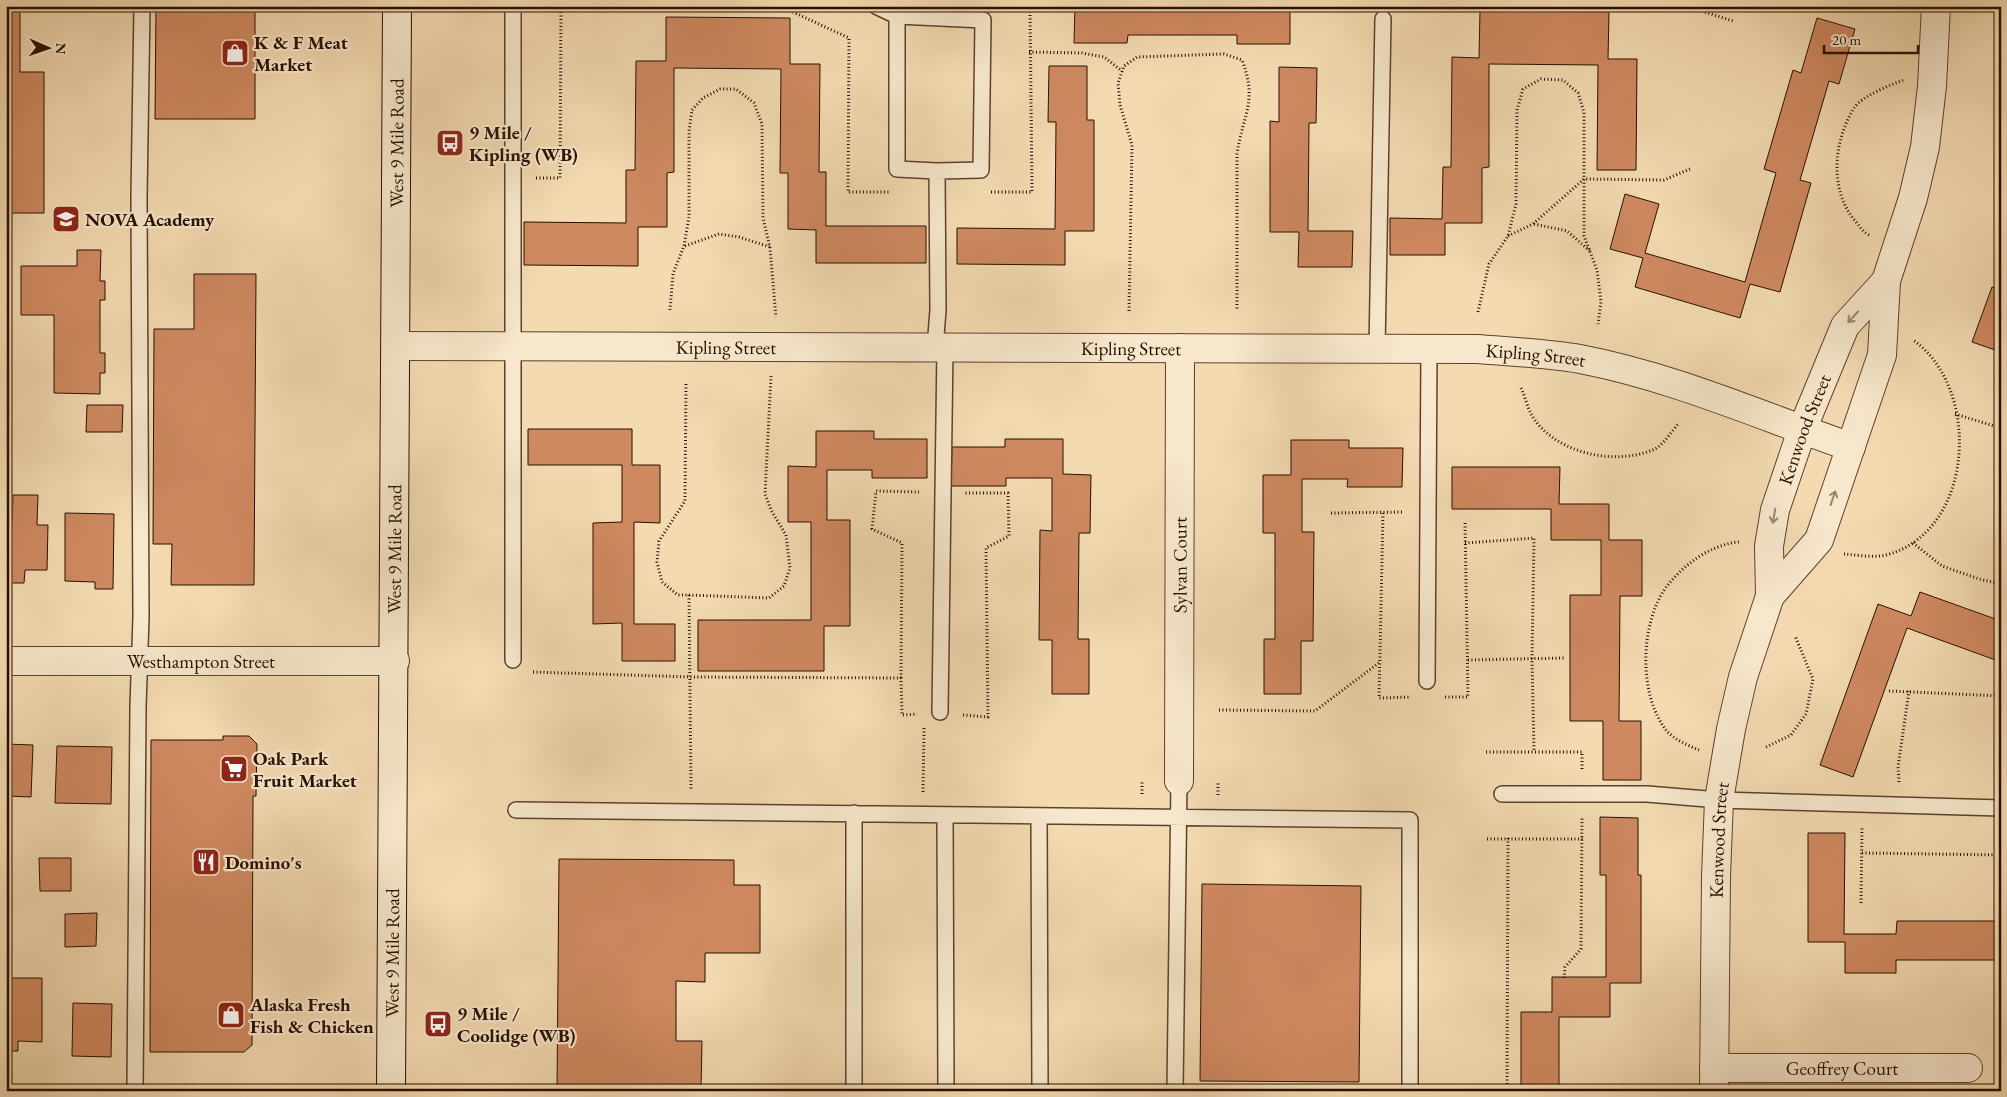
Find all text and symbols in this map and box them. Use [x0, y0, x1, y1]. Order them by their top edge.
north arrow [22, 22, 72, 72]
scale bar [1824, 22, 1918, 54]
place label: K & F Meat Market [254, 30, 348, 77]
text: 20 m [1832, 30, 1861, 49]
shop icon: K & F Meat Market [220, 38, 250, 68]
text: N [52, 42, 70, 55]
street label: West 9 Mile Road [383, 78, 409, 208]
place label: 9 Mile / Kipling (WB) [469, 120, 578, 167]
bus stop icon: 9 Mile / Kipling (WB) [435, 128, 465, 158]
school or university icon: NOVA Academy [51, 204, 81, 234]
place label: NOVA Academy [85, 207, 215, 232]
one-way arrow [1847, 311, 1859, 323]
street label: Kipling Street [676, 334, 776, 360]
street label: Kipling Street [1081, 335, 1181, 361]
street label: Kipling Street [1485, 337, 1588, 372]
street label: Kenwood Street [1772, 370, 1836, 488]
street label: West 9 Mile Road [381, 484, 407, 614]
one-way arrow [1829, 490, 1839, 506]
one-way arrow [1768, 507, 1778, 523]
street label: Sylvan Court [1167, 517, 1192, 613]
street label: Westhampton Street [127, 649, 275, 674]
place label: Oak Park Fruit Market [253, 746, 357, 793]
supermarket icon: Oak Park Fruit Market [219, 754, 249, 784]
street label: Kenwood Street [1703, 780, 1734, 898]
restaurant icon: Domino's [191, 847, 221, 877]
place label: Domino's [225, 850, 302, 875]
street label: West 9 Mile Road [379, 888, 405, 1018]
place label: Alaska Fresh Fish & Chicken [249, 992, 374, 1039]
shop icon: Alaska Fresh Fish & Chicken [216, 1000, 246, 1030]
place label: 9 Mile / Coolidge (WB) [457, 1001, 576, 1048]
bus stop icon: 9 Mile / Coolidge (WB) [423, 1009, 453, 1039]
street label: Geoffrey Court [1786, 1056, 1898, 1081]

